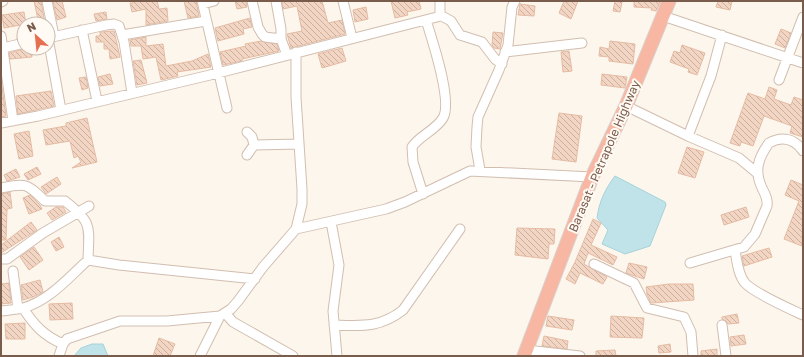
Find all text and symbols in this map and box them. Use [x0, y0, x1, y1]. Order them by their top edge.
north arrow [16, 16, 56, 56]
text: N [25, 19, 38, 34]
street label: Barasat - Petrapole Highway [565, 78, 643, 234]

